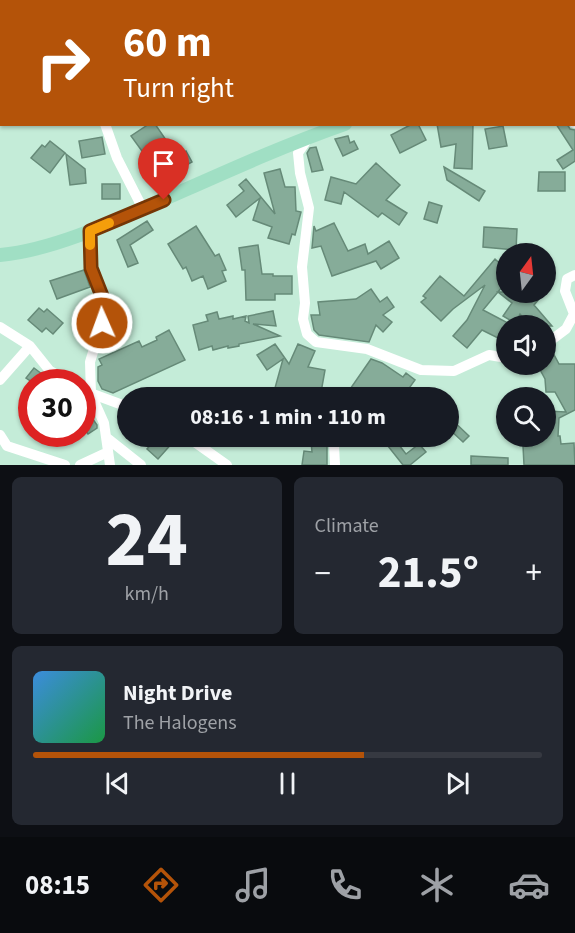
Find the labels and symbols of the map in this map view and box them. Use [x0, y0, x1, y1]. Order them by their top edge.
pin [138, 138, 189, 200]
north arrow [496, 243, 556, 303]
position arrow [70, 291, 134, 355]
speed limit sign: 30 [18, 369, 96, 447]

